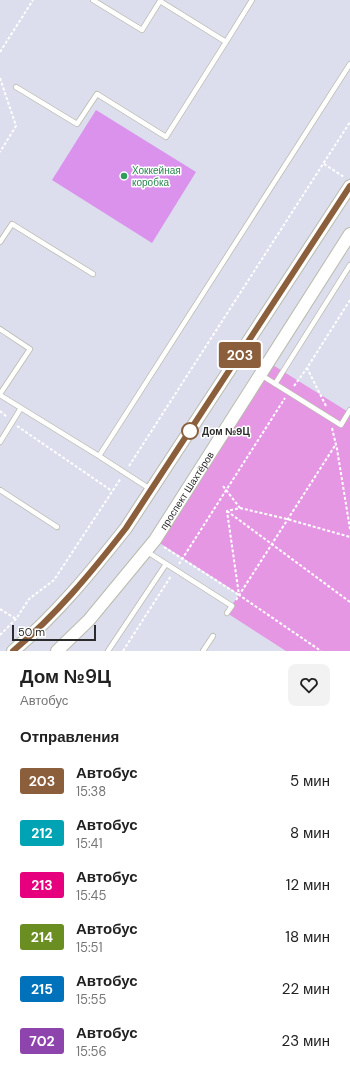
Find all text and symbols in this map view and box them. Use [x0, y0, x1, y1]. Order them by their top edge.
place label: Хоккейная коробка [132, 164, 181, 189]
marker: Хоккейная коробка [119, 171, 129, 181]
line badge: 203 [217, 342, 263, 368]
text: 203 [227, 346, 253, 364]
marker: Дом №9Ц [181, 422, 199, 440]
place label: Дом №9Ц [202, 425, 250, 438]
street label: проспект Шахтёров [157, 449, 217, 532]
scale bar [12, 623, 96, 642]
text: 50 m [18, 625, 45, 639]
text: Дом №9Ц [20, 664, 111, 689]
button: heart [288, 664, 330, 706]
text: Автобус [20, 692, 68, 709]
text: Отправления [20, 727, 119, 747]
text: Автобус [76, 763, 138, 783]
text: 5 мин [290, 771, 330, 791]
text: 203 [29, 772, 55, 790]
text: 15:38 [76, 783, 106, 800]
text: Автобус [76, 815, 138, 835]
text: 8 мин [290, 823, 330, 843]
text: 212 [31, 824, 53, 842]
text: 15:41 [76, 835, 103, 852]
text: Автобус [76, 867, 138, 887]
text: 12 мин [286, 875, 330, 895]
text: 213 [31, 876, 53, 894]
text: 15:45 [76, 887, 106, 904]
text: Автобус [76, 919, 138, 939]
text: 18 мин [285, 927, 330, 947]
text: 214 [31, 928, 53, 946]
text: 15:51 [76, 939, 103, 956]
text: Автобус [76, 971, 138, 991]
text: 22 мин [282, 979, 330, 999]
text: 215 [31, 980, 53, 998]
text: 15:55 [76, 991, 106, 1008]
text: Автобус [76, 1023, 138, 1043]
text: 23 мин [282, 1031, 330, 1051]
text: 702 [29, 1032, 55, 1050]
text: 15:56 [76, 1043, 107, 1060]

